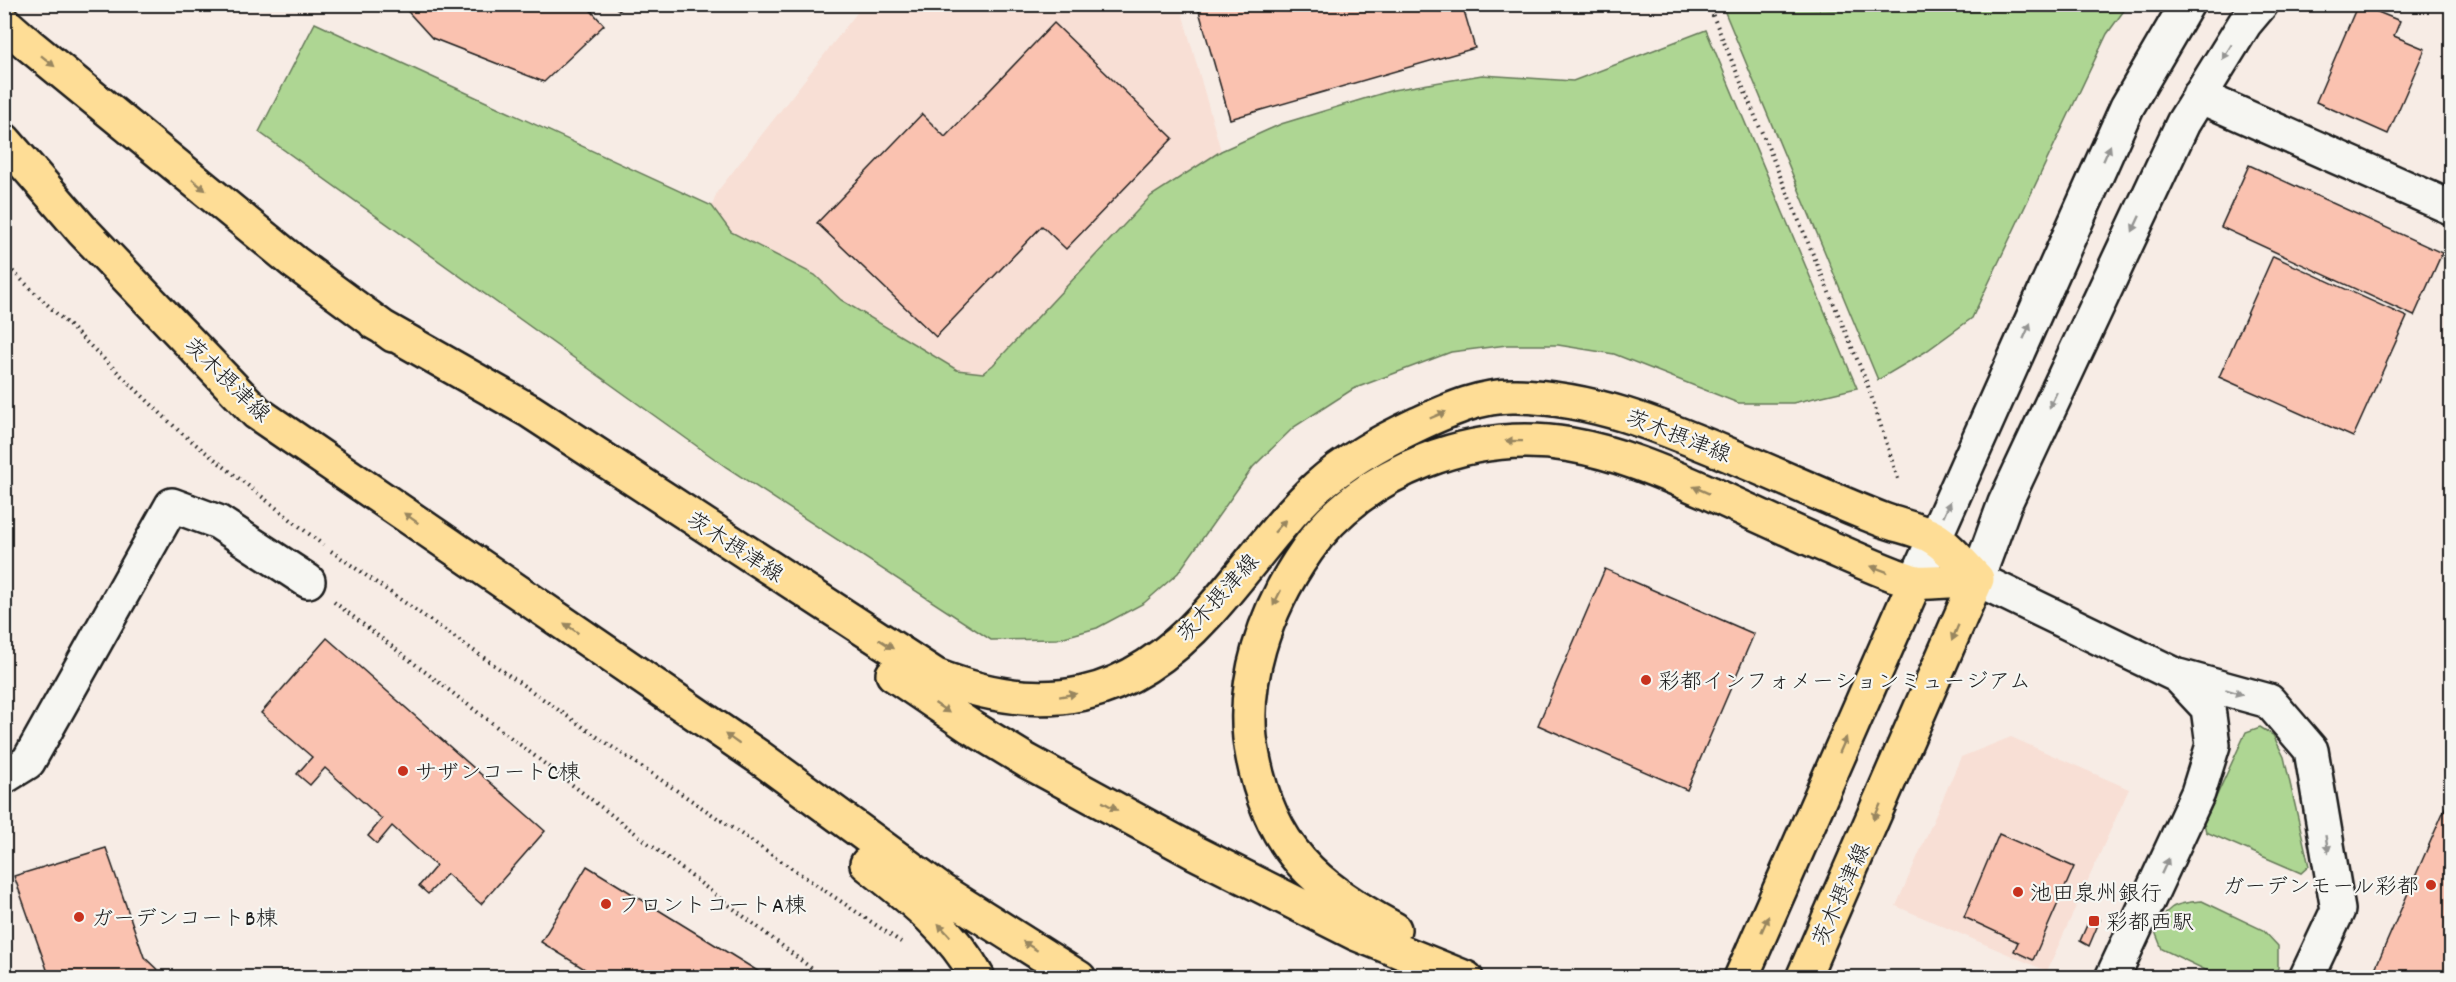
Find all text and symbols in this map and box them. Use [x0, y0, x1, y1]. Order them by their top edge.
one-way arrow [2222, 44, 2233, 60]
one-way arrow [41, 54, 56, 67]
one-way arrow [2102, 144, 2112, 162]
one-way arrow [191, 178, 207, 191]
one-way arrow [2131, 215, 2140, 232]
one-way arrow [2022, 322, 2032, 340]
street label: 茨木摂津線 [175, 332, 276, 431]
one-way arrow [2048, 392, 2057, 409]
street label: 茨木摂津線 [1621, 404, 1735, 472]
one-way arrow [1429, 410, 1447, 420]
one-way arrow [1505, 436, 1524, 446]
one-way arrow [1692, 484, 1710, 494]
one-way arrow [1943, 501, 1952, 518]
street label: 茨木摂津線 [680, 506, 789, 592]
one-way arrow [403, 512, 419, 524]
one-way arrow [1273, 519, 1286, 534]
street label: 茨木摂津線 [1171, 548, 1268, 651]
one-way arrow [1870, 563, 1888, 573]
one-way arrow [1272, 590, 1282, 607]
one-way arrow [564, 622, 580, 634]
one-way arrow [1950, 625, 1960, 643]
one-way arrow [878, 638, 894, 650]
place label: 彩都インフォメーションミュージアム [1658, 668, 2031, 699]
marker: 彩都インフォメーションミュージアム [1639, 673, 1653, 687]
one-way arrow [2226, 688, 2244, 697]
one-way arrow [1059, 691, 1078, 700]
one-way arrow [934, 702, 951, 713]
one-way arrow [724, 734, 740, 745]
one-way arrow [1838, 736, 1848, 754]
place label: サザンコートC棟 [415, 759, 580, 790]
marker: サザンコートC棟 [396, 764, 410, 778]
one-way arrow [1102, 801, 1119, 811]
one-way arrow [1871, 803, 1881, 821]
one-way arrow [2323, 834, 2332, 853]
street label: 茨木摂津線 [1807, 839, 1880, 952]
one-way arrow [2160, 857, 2169, 874]
place label: ガーデンモール彩都 [2222, 873, 2419, 904]
marker: ガーデンモール彩都 [2424, 878, 2438, 892]
place label: 池田泉州銀行 [2030, 880, 2162, 911]
marker: 池田泉州銀行 [2011, 885, 2025, 899]
place label: フロントコートA棟 [618, 892, 806, 923]
marker: フロントコートA棟 [599, 897, 613, 911]
place label: ガーデンコートB棟 [91, 905, 277, 936]
place label: 彩都西駅 [2106, 909, 2194, 940]
marker: ガーデンコートB棟 [72, 910, 86, 924]
marker: 彩都西駅 [2087, 914, 2101, 928]
one-way arrow [1760, 915, 1770, 933]
one-way arrow [937, 923, 951, 938]
one-way arrow [1022, 941, 1038, 952]

